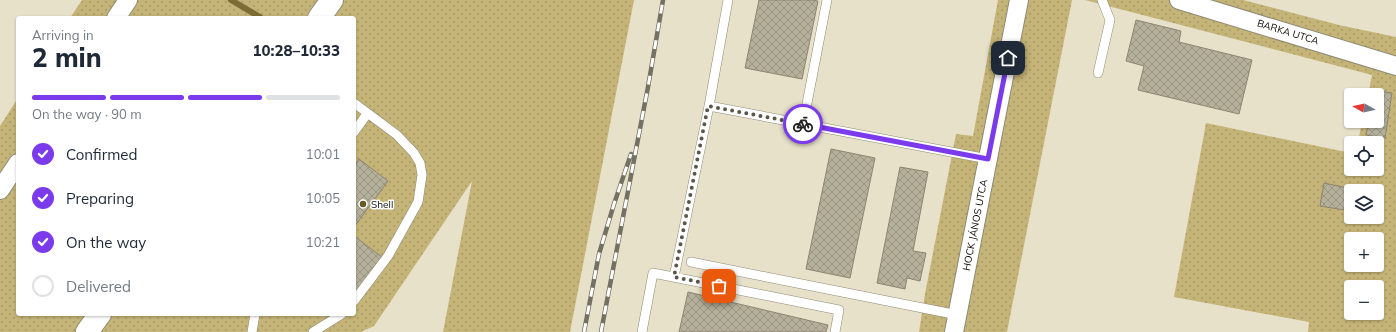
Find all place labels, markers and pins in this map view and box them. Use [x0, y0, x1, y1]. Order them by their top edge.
pin [991, 41, 1025, 75]
place label: Shell [371, 198, 393, 211]
marker: Shell [358, 199, 368, 209]
pin [702, 269, 736, 303]

